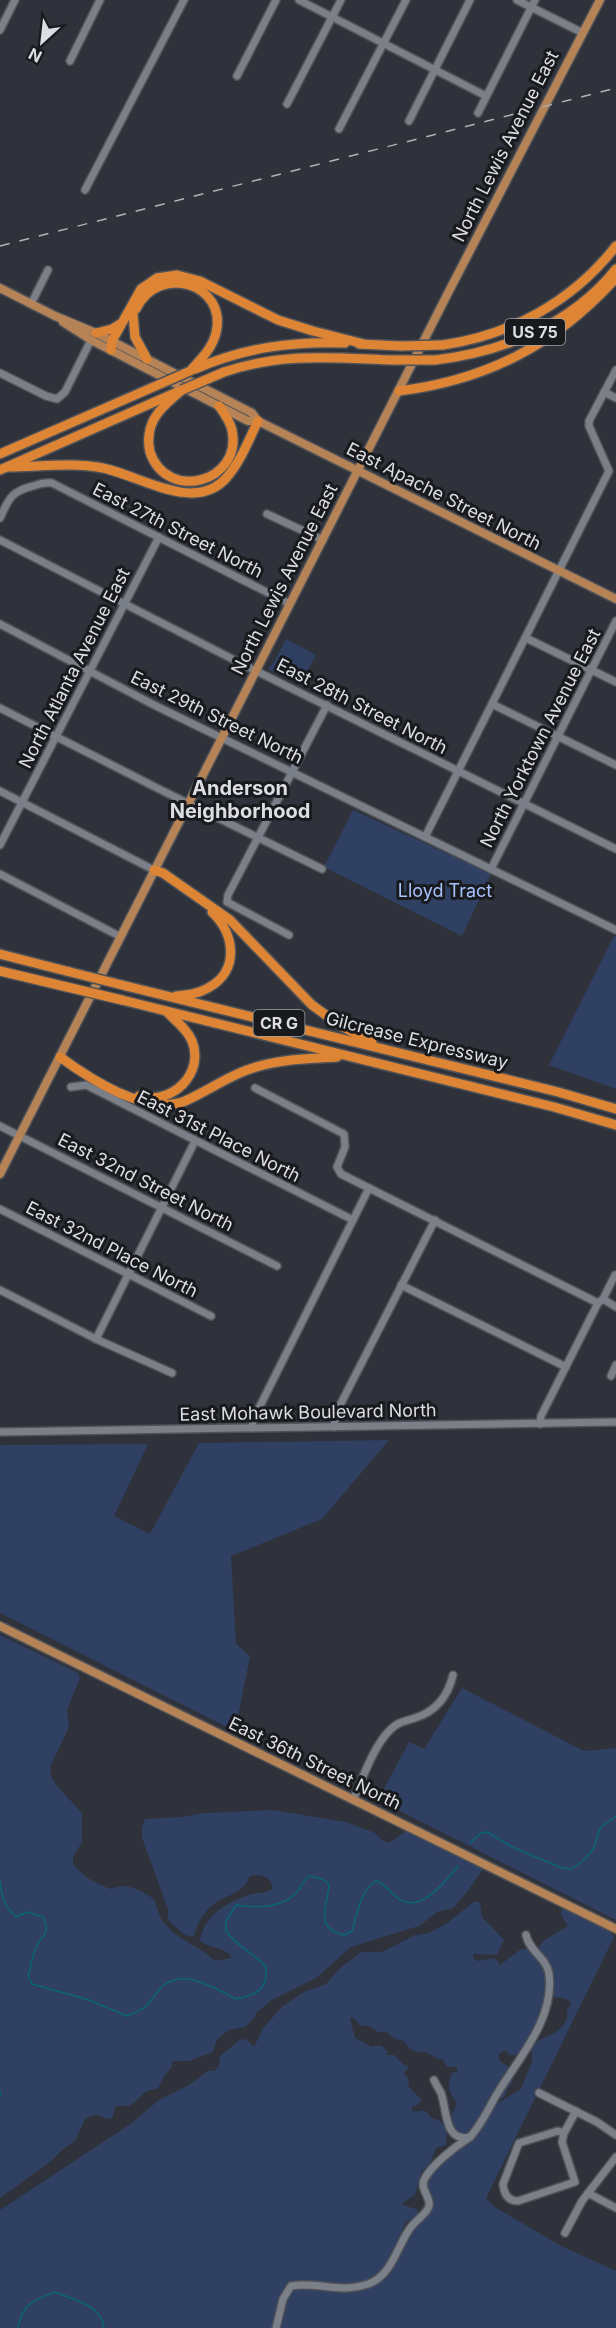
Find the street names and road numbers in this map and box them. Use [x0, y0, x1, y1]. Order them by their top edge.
street label: North Lewis Avenue East [448, 47, 562, 245]
road number: US 75 [505, 319, 565, 345]
street label: East Apache Street North [343, 438, 545, 554]
street label: East 27th Street North [90, 478, 266, 582]
street label: North Lewis Avenue East [227, 480, 341, 678]
street label: North Atlanta Avenue East [14, 564, 134, 772]
street label: North Yorktown Avenue East [476, 625, 605, 851]
street label: East 28th Street North [273, 654, 451, 758]
street label: East 29th Street North [127, 666, 307, 768]
street label: Gilcrease Expressway [324, 1007, 510, 1073]
road number: CR G [254, 1010, 304, 1036]
street label: East 31st Place North [134, 1086, 304, 1186]
street label: East 32nd Street North [55, 1129, 237, 1235]
street label: East 32nd Place North [23, 1197, 201, 1301]
street label: East Mohawk Boulevard North [179, 1399, 437, 1425]
street label: East 36th Street North [225, 1712, 405, 1814]

